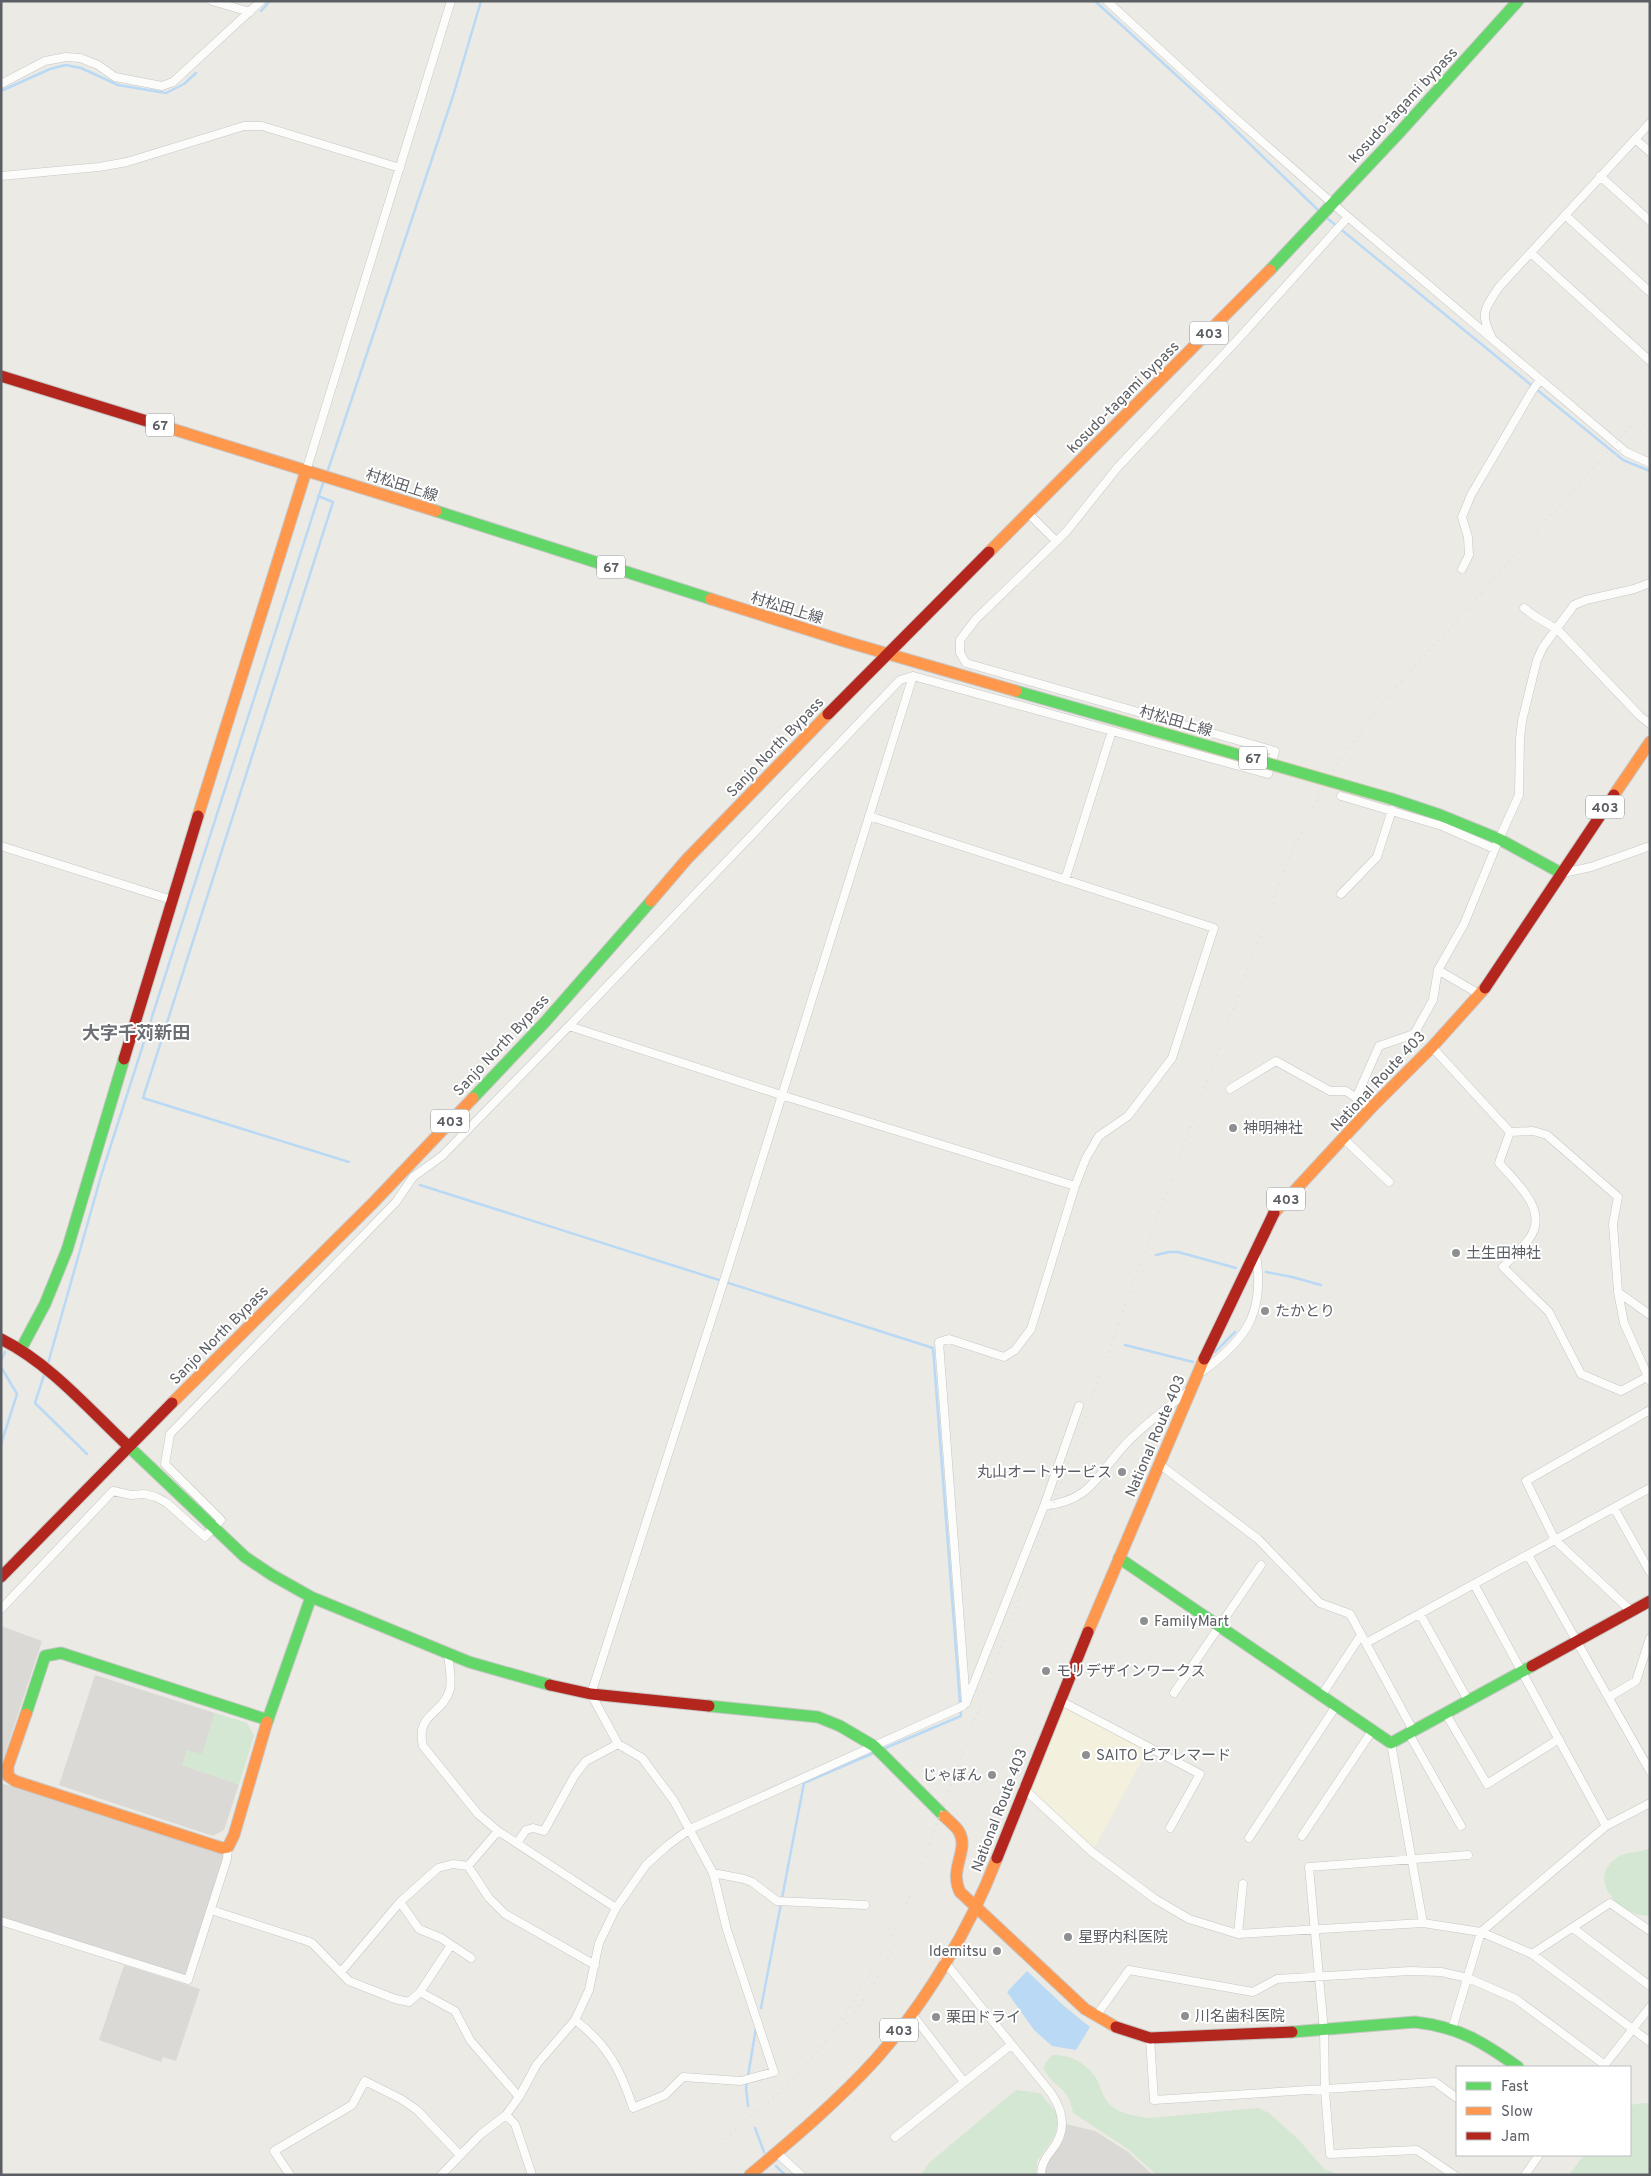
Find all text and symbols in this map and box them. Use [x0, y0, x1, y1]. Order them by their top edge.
street label: kosudo-tagami bypass [1346, 44, 1463, 168]
road number: 403 [1190, 322, 1228, 344]
street label: kosudo-tagami bypass [1064, 338, 1184, 458]
road number: 67 [146, 414, 174, 436]
street label: 村松田上線 [363, 465, 440, 507]
road number: 67 [597, 556, 625, 578]
street label: 村松田上線 [748, 588, 826, 629]
street label: Sanjo North Bypass [723, 694, 829, 802]
street label: 村松田上線 [1137, 702, 1215, 742]
road number: 67 [1239, 746, 1267, 770]
road number: 403 [1586, 796, 1624, 819]
street label: Sanjo North Bypass [450, 991, 554, 1101]
district label: 大字千苅新田 [82, 1023, 190, 1046]
street label: National Route 403 [1328, 1028, 1431, 1136]
road number: 403 [431, 1110, 469, 1132]
place label: 神明神社 [1243, 1120, 1303, 1139]
marker: 神明神社 [1227, 1122, 1239, 1134]
road number: 403 [1267, 1188, 1305, 1210]
place label: 土生田神社 [1466, 1245, 1541, 1264]
marker: 土生田神社 [1450, 1247, 1462, 1259]
street label: Sanjo North Bypass [167, 1283, 274, 1390]
place label: たかとり [1275, 1303, 1335, 1322]
marker: たかとり [1259, 1305, 1271, 1317]
street label: National Route 403 [1122, 1373, 1191, 1500]
place label: 丸山オートサービス [977, 1464, 1112, 1483]
marker: 丸山オートサービス [1116, 1466, 1128, 1478]
place label: FamilyMart [1154, 1613, 1229, 1632]
marker: FamilyMart [1138, 1615, 1150, 1627]
place label: モリデザインワークス [1056, 1663, 1206, 1682]
marker: モリデザインワークス [1040, 1665, 1052, 1677]
street label: National Route 403 [968, 1746, 1033, 1875]
place label: SAITO ピアレマード [1096, 1747, 1231, 1766]
marker: SAITO ピアレマード [1080, 1749, 1092, 1761]
place label: じゃぼん [922, 1767, 982, 1786]
marker: じゃぼん [986, 1769, 998, 1781]
place label: 星野内科医院 [1078, 1929, 1168, 1948]
marker: 星野内科医院 [1062, 1931, 1074, 1943]
place label: Idemitsu [929, 1943, 987, 1962]
marker: Idemitsu [991, 1945, 1003, 1957]
place label: 川名歯科医院 [1195, 2008, 1285, 2027]
place label: 栗田ドライ [946, 2009, 1021, 2028]
marker: 川名歯科医院 [1179, 2010, 1191, 2022]
marker: 栗田ドライ [930, 2011, 942, 2023]
road number: 403 [880, 2018, 918, 2042]
legend [1456, 2066, 1631, 2156]
text: Fast [1501, 2078, 1529, 2097]
text: Slow [1501, 2103, 1533, 2122]
text: Jam [1501, 2128, 1530, 2147]

